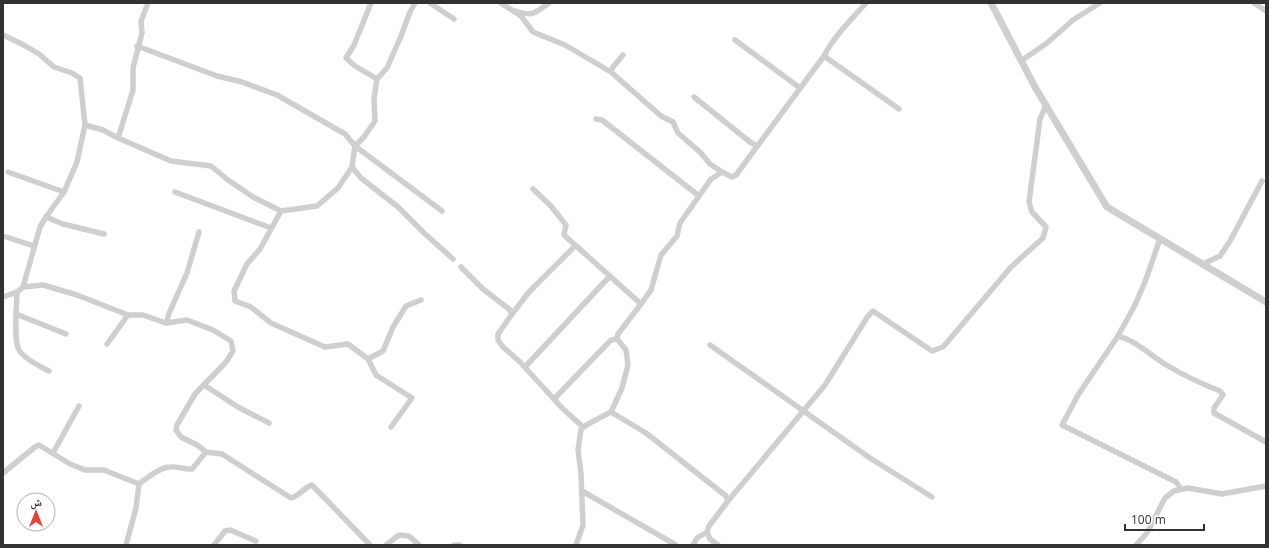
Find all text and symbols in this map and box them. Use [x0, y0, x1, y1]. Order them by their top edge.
north arrow [16, 492, 56, 532]
text: ش [30, 494, 42, 510]
scale bar [1125, 506, 1204, 532]
text: 100 m [1131, 511, 1166, 528]

